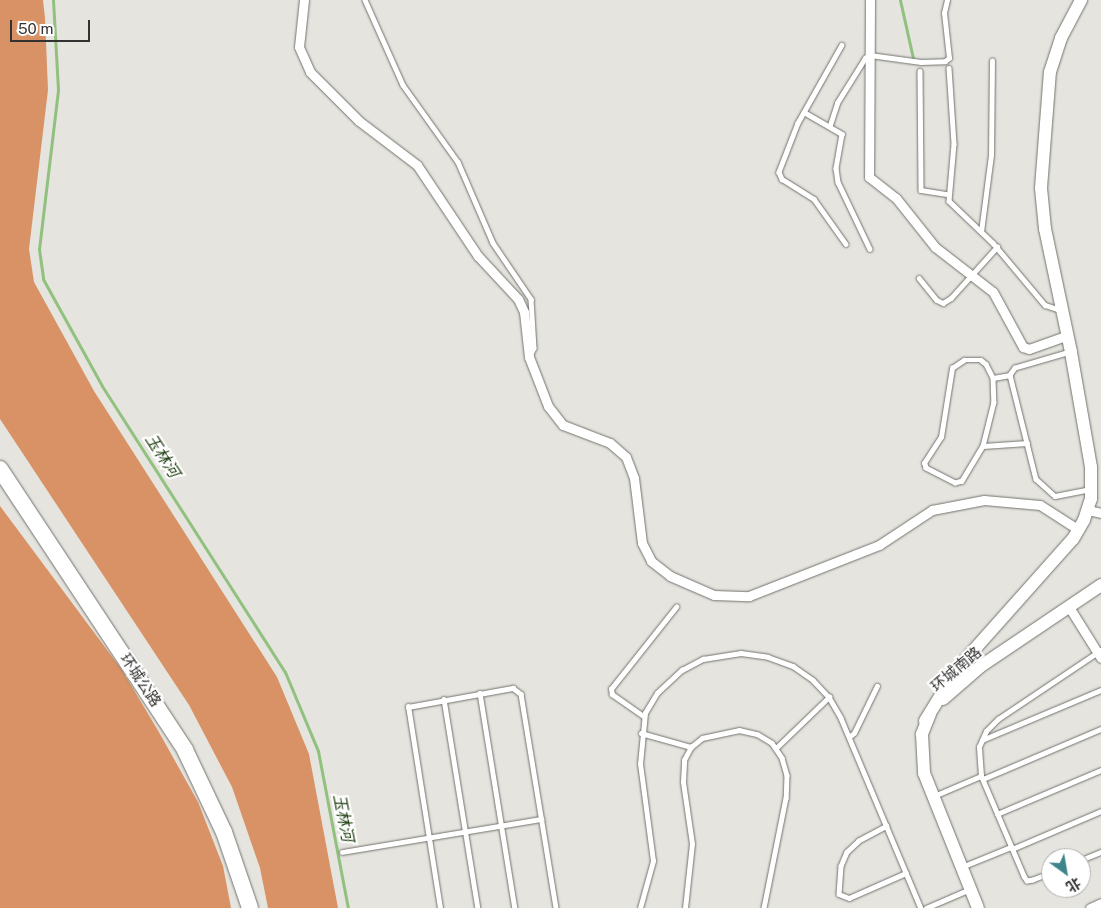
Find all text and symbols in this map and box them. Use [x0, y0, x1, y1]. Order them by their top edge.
scale bar [12, 10, 92, 42]
text: 50 m [18, 20, 53, 37]
water label: 玉林河 [141, 431, 183, 481]
street label: 环城南路 [927, 643, 985, 695]
street label: 环城公路 [117, 650, 165, 710]
water label: 玉林河 [329, 793, 357, 843]
north arrow [1041, 848, 1091, 898]
text: 北 [1063, 874, 1084, 895]

